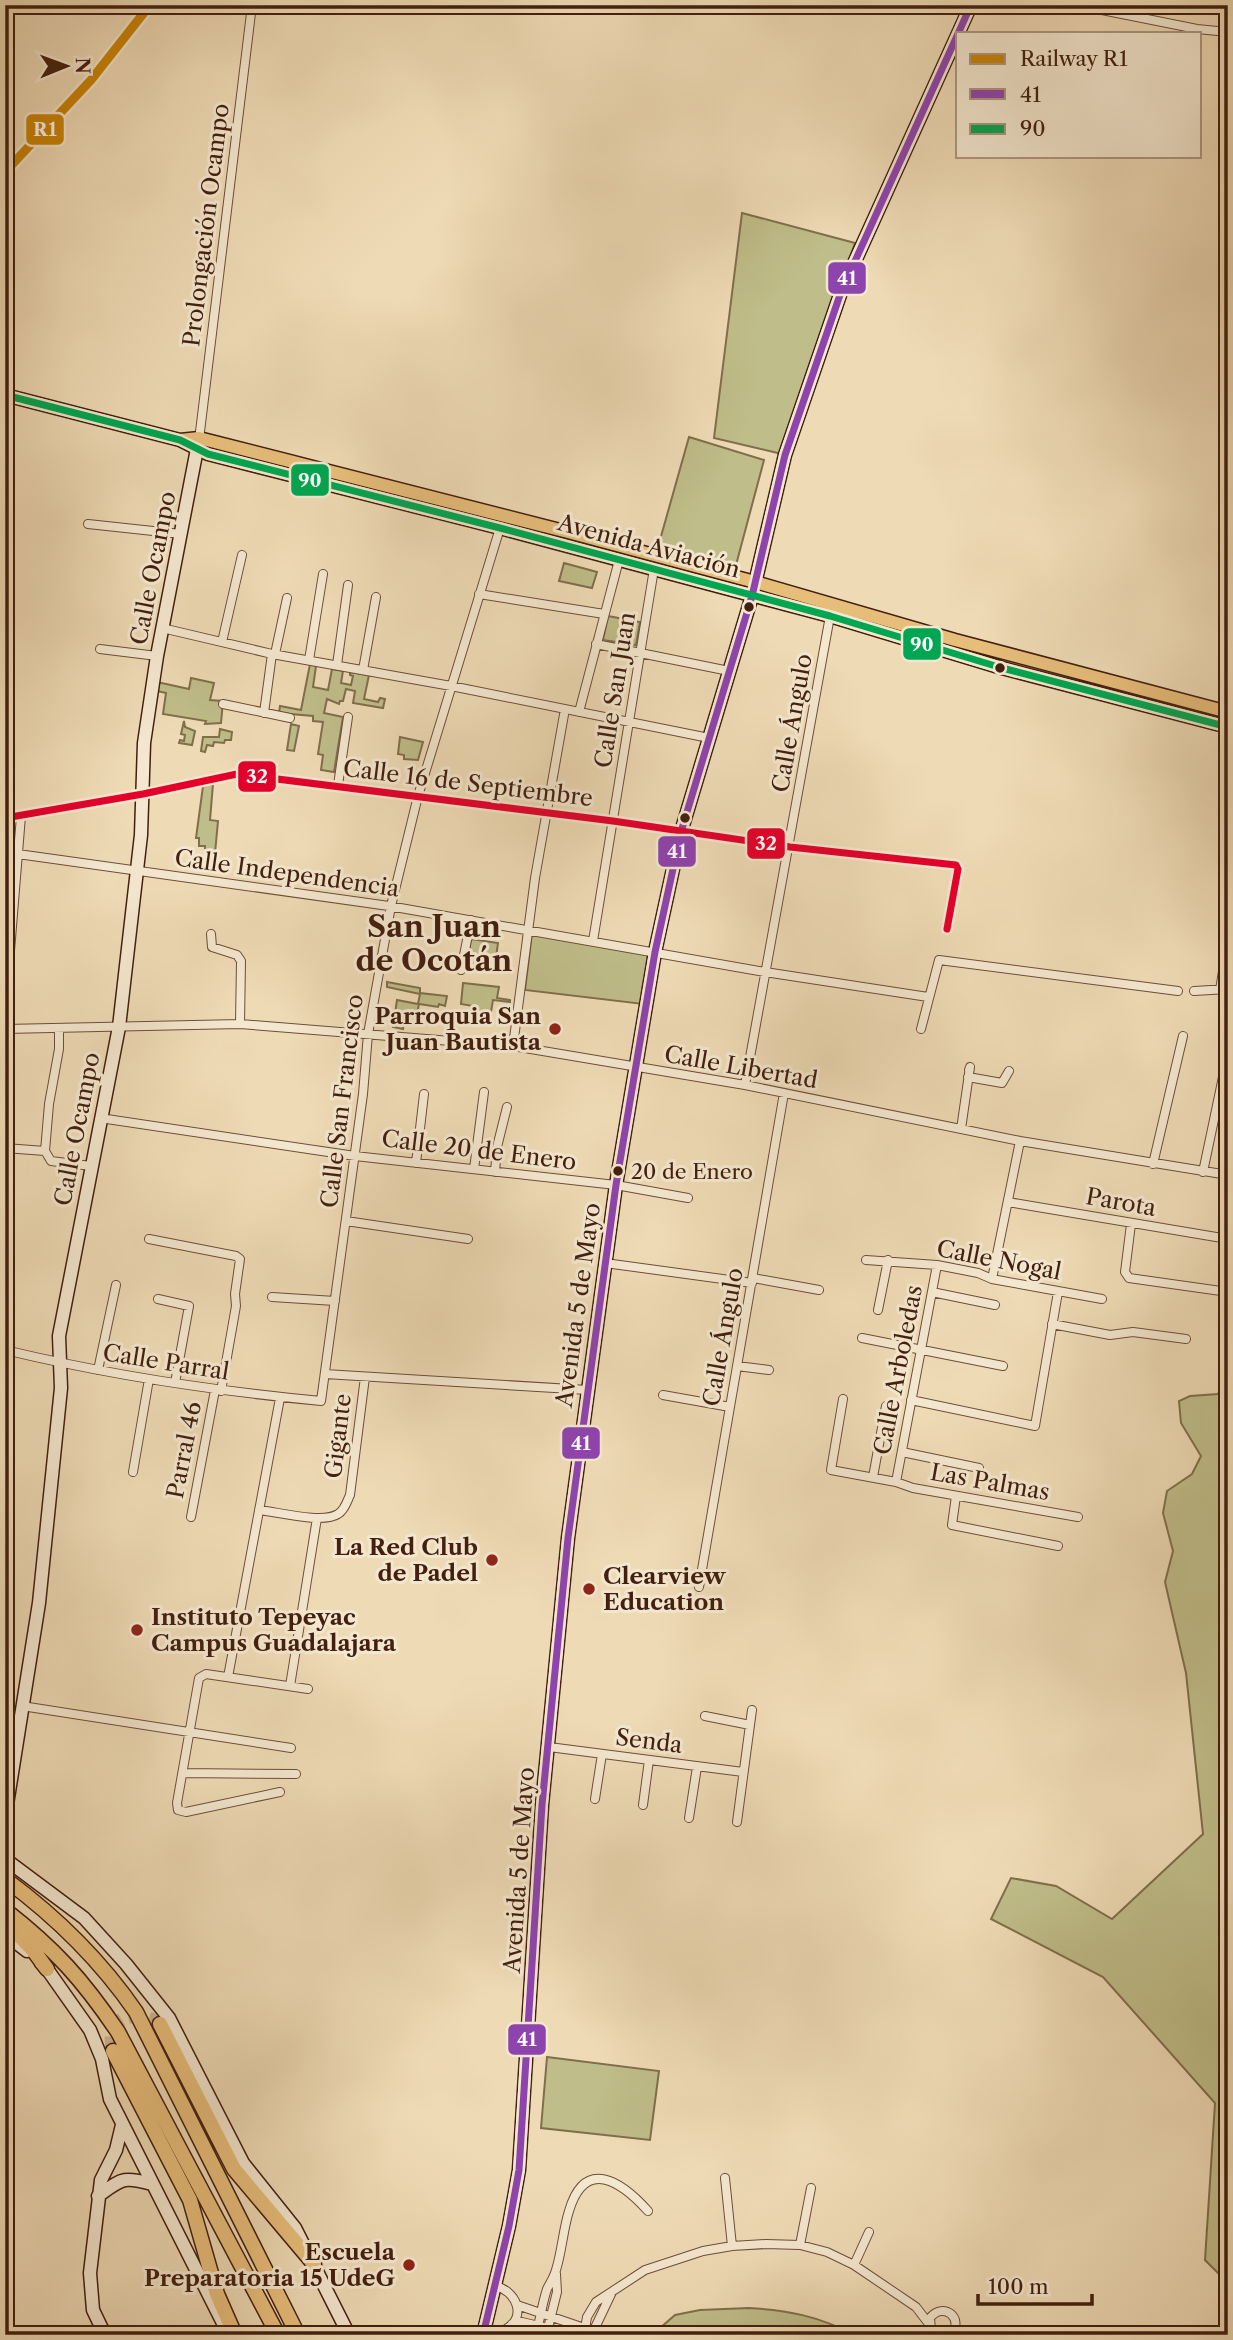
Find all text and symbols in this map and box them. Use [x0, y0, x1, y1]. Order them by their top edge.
north arrow [32, 32, 102, 102]
legend [956, 32, 1202, 158]
text: Railway R1 [1020, 46, 1128, 71]
text: N [71, 57, 94, 74]
text: 41 [1020, 82, 1041, 107]
street label: Prolongación Ocampo [177, 102, 235, 348]
line badge: R1 [25, 113, 65, 146]
text: 90 [1020, 116, 1046, 141]
text: R1 [33, 118, 57, 141]
line badge: 41 [827, 261, 867, 295]
text: 41 [837, 267, 857, 290]
line badge: 90 [290, 463, 330, 497]
text: 90 [298, 469, 322, 492]
street label: Calle Ocampo [124, 489, 182, 647]
street label: Avenida Aviación [554, 508, 743, 584]
unlabelled marker [742, 600, 756, 614]
street label: Calle San Juan [589, 610, 641, 770]
line badge: 90 [902, 627, 942, 661]
text: 90 [910, 633, 934, 656]
street label: Calle Ángulo [766, 651, 818, 795]
unlabelled marker [993, 661, 1007, 675]
street label: Calle 16 de Septiembre [342, 754, 594, 812]
line badge: 32 [237, 760, 277, 793]
text: 32 [246, 765, 268, 788]
unlabelled marker [678, 811, 692, 825]
line badge: 32 [746, 827, 786, 860]
text: 32 [755, 832, 777, 855]
line badge: 41 [657, 835, 697, 868]
text: 41 [667, 840, 687, 863]
street label: Calle Independencia [173, 843, 402, 903]
district label: San Juan de Ocotán [356, 908, 513, 979]
street label: Calle San Francisco [315, 993, 369, 1209]
place label: Parroquia San Juan Bautista [374, 1002, 542, 1056]
marker: Parroquia San Juan Bautista [547, 1021, 563, 1037]
street label: Calle Libertad [662, 1040, 820, 1094]
street label: Calle Ocampo [48, 1050, 106, 1208]
street label: Calle 20 de Enero [380, 1124, 578, 1176]
place label: 20 de Enero [631, 1159, 753, 1184]
marker: 20 de Enero [611, 1164, 625, 1178]
street label: Parota [1084, 1182, 1159, 1222]
street label: Avenida 5 de Mayo [550, 1201, 606, 1410]
street label: Calle Nogal [934, 1234, 1064, 1286]
street label: Calle Ángulo [697, 1265, 749, 1409]
street label: Calle Arboledas [868, 1283, 928, 1457]
street label: Calle Parral [101, 1338, 231, 1386]
street label: Gigante [319, 1392, 357, 1480]
street label: Parral 46 [161, 1399, 207, 1501]
line badge: 41 [561, 1426, 601, 1460]
text: 41 [571, 1432, 591, 1455]
street label: Las Palmas [928, 1458, 1052, 1506]
place label: La Red Club de Padel [334, 1533, 478, 1587]
marker: La Red Club de Padel [484, 1552, 500, 1568]
place label: Clearview Education [603, 1562, 727, 1616]
marker: Clearview Education [581, 1581, 597, 1597]
place label: Instituto Tepeyac Campus Guadalajara [151, 1603, 397, 1657]
marker: Instituto Tepeyac Campus Guadalajara [129, 1622, 145, 1638]
street label: Senda [614, 1723, 685, 1759]
street label: Avenida 5 de Mayo [498, 1766, 540, 1975]
line badge: 41 [507, 2023, 547, 2056]
text: 41 [517, 2028, 537, 2051]
place label: Escuela Preparatoria 15 UdeG [144, 2238, 396, 2292]
marker: Escuela Preparatoria 15 UdeG [401, 2257, 417, 2273]
scale bar [978, 2263, 1091, 2307]
text: 100 m [988, 2274, 1049, 2299]

